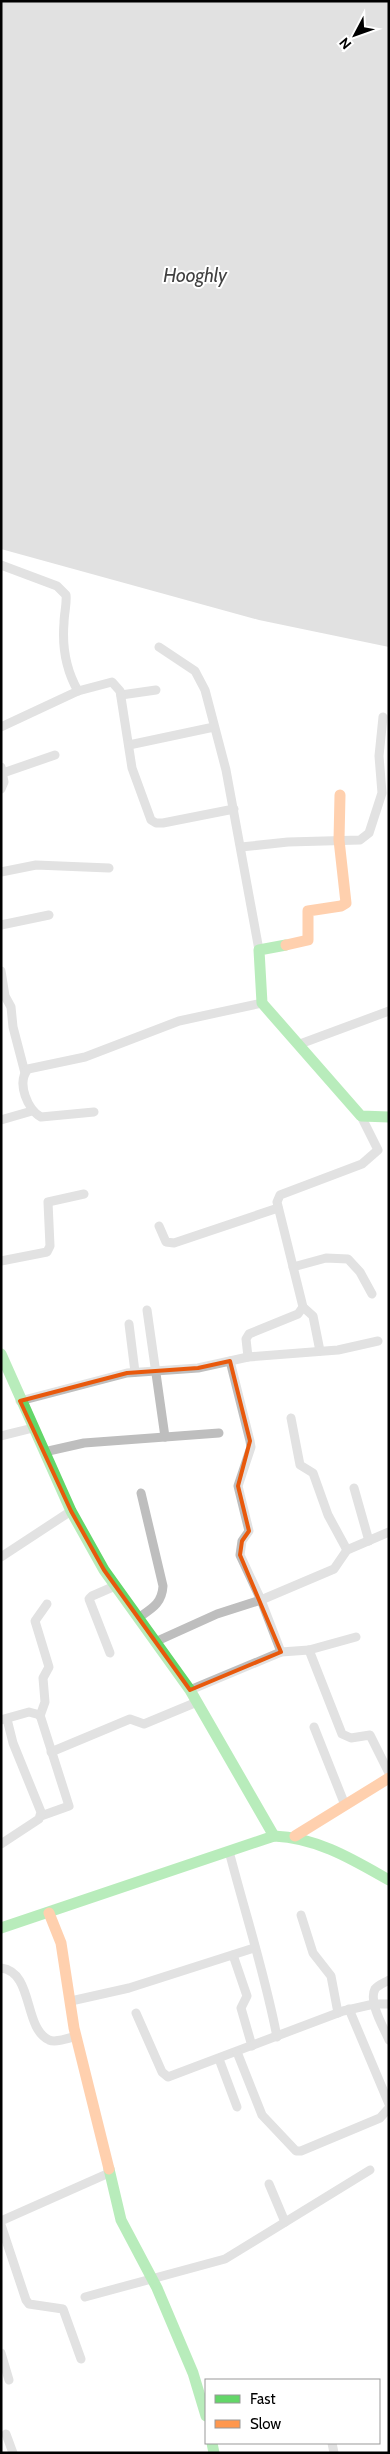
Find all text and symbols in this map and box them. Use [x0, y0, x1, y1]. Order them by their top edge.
north arrow [330, 10, 380, 60]
text: N [335, 34, 355, 53]
water label: Hooghly [163, 264, 228, 287]
legend [205, 2379, 380, 2444]
text: Fast [250, 2390, 275, 2408]
text: Slow [250, 2415, 281, 2433]

